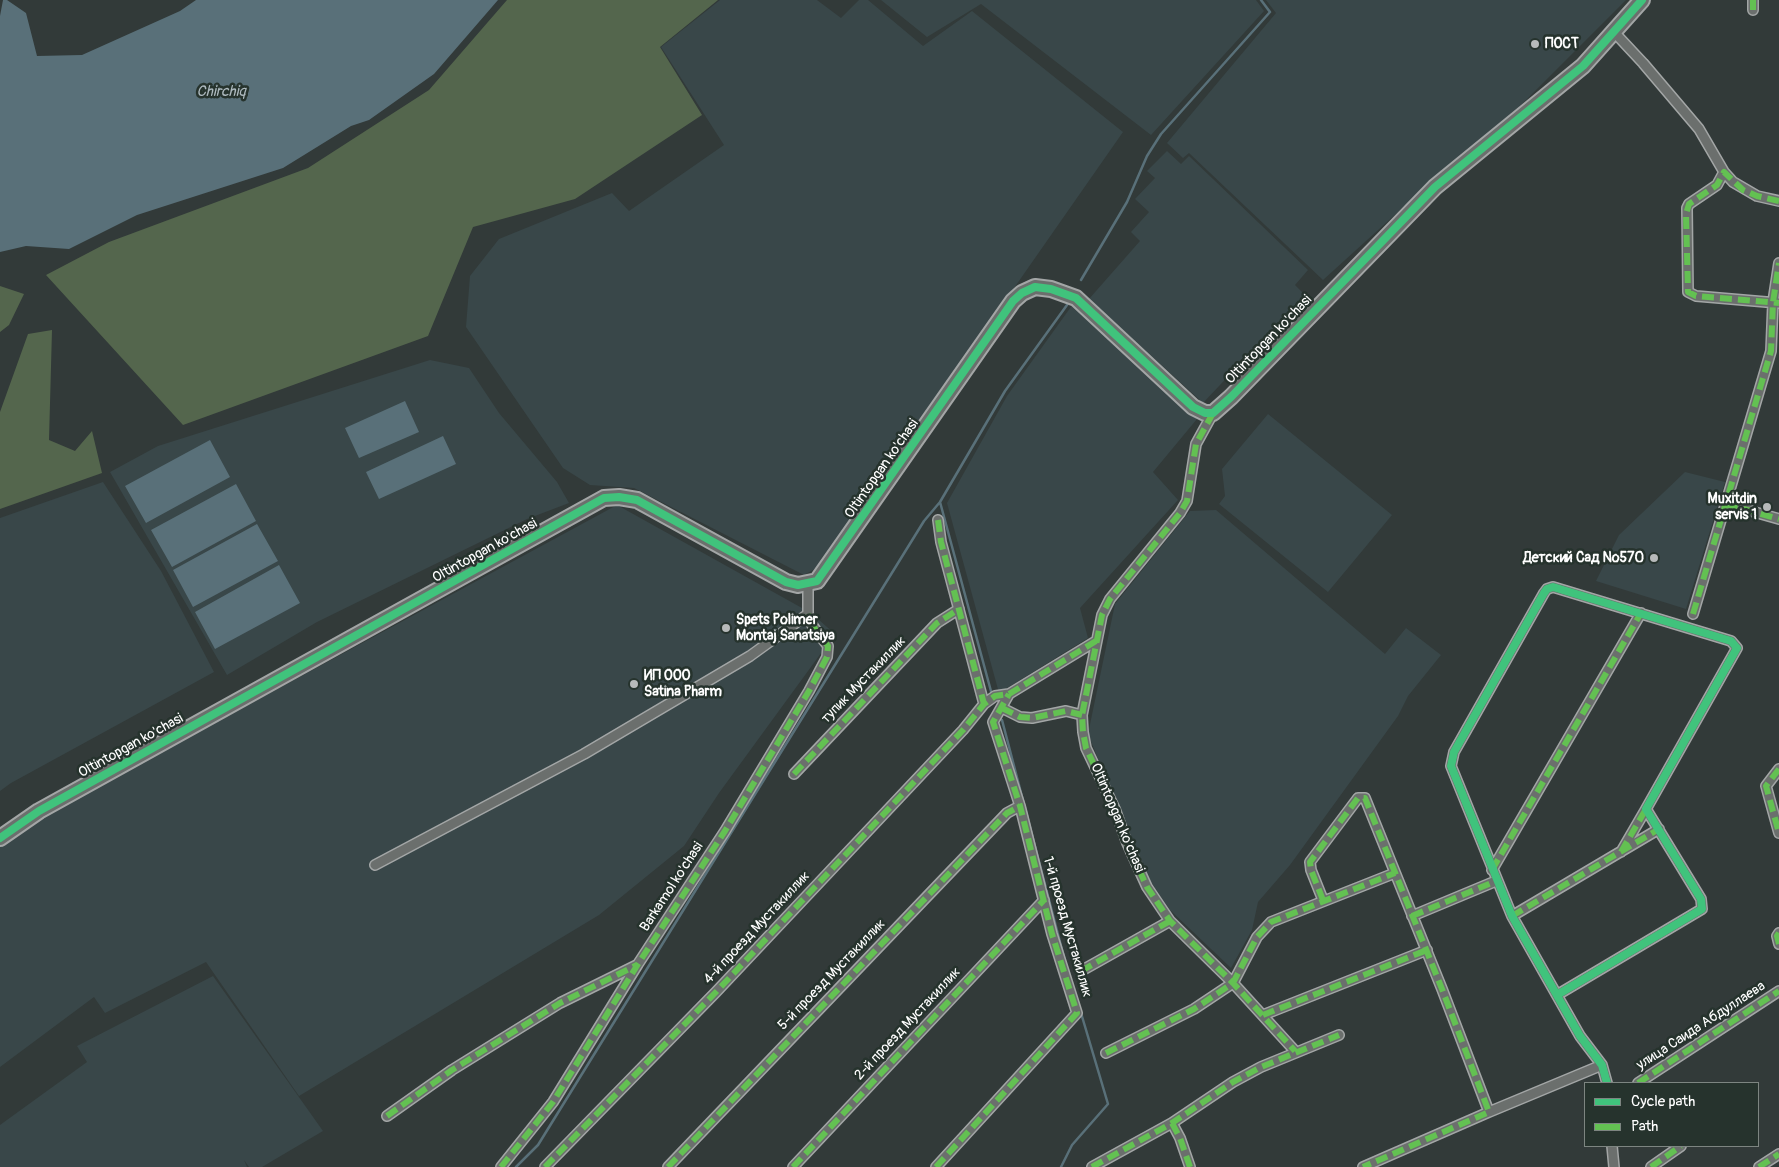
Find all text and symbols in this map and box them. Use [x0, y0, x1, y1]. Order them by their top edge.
place label: ПОСТ [1545, 36, 1579, 52]
marker: ПОСТ [1529, 38, 1541, 50]
water label: Chirchiq [197, 83, 245, 101]
street label: Oltintopgan ko'chasi [1222, 292, 1316, 388]
street label: Oltintopgan ko'chasi [842, 416, 922, 522]
place label: Muxitdin servis 1 [1708, 491, 1757, 524]
marker: Muxitdin servis 1 [1761, 501, 1773, 513]
street label: Oltintopgan ko'chasi [430, 515, 540, 587]
place label: Детский Сад №570 [1523, 550, 1644, 566]
marker: Детский Сад №570 [1648, 552, 1660, 564]
place label: Spets Polimer Montaj Sanatsiya [736, 612, 835, 644]
marker: Spets Polimer Montaj Sanatsiya [720, 622, 732, 634]
street label: тупик Мустакиллик [818, 633, 910, 727]
place label: ИП ООО Satina Pharm [644, 668, 722, 700]
marker: ИП ООО Satina Pharm [628, 678, 640, 690]
street label: Oltintopgan ko'chasi [76, 710, 186, 782]
street label: Oltintopgan ko'chasi [1086, 761, 1148, 875]
street label: Barkamol ko'chasi [637, 839, 707, 935]
street label: 1-й проезд Мустакиллик [1039, 855, 1095, 999]
street label: 4-й проезд Мустакиллик [700, 868, 814, 988]
street label: 5-й проезд Мустакиллик [775, 916, 889, 1034]
street label: 2-й проезд Мустакиллик [851, 964, 965, 1084]
street label: улица Саида Абдуллаева [1633, 978, 1769, 1074]
legend [1584, 1082, 1759, 1147]
text: Cycle path [1631, 1092, 1695, 1111]
text: Path [1631, 1117, 1658, 1136]

